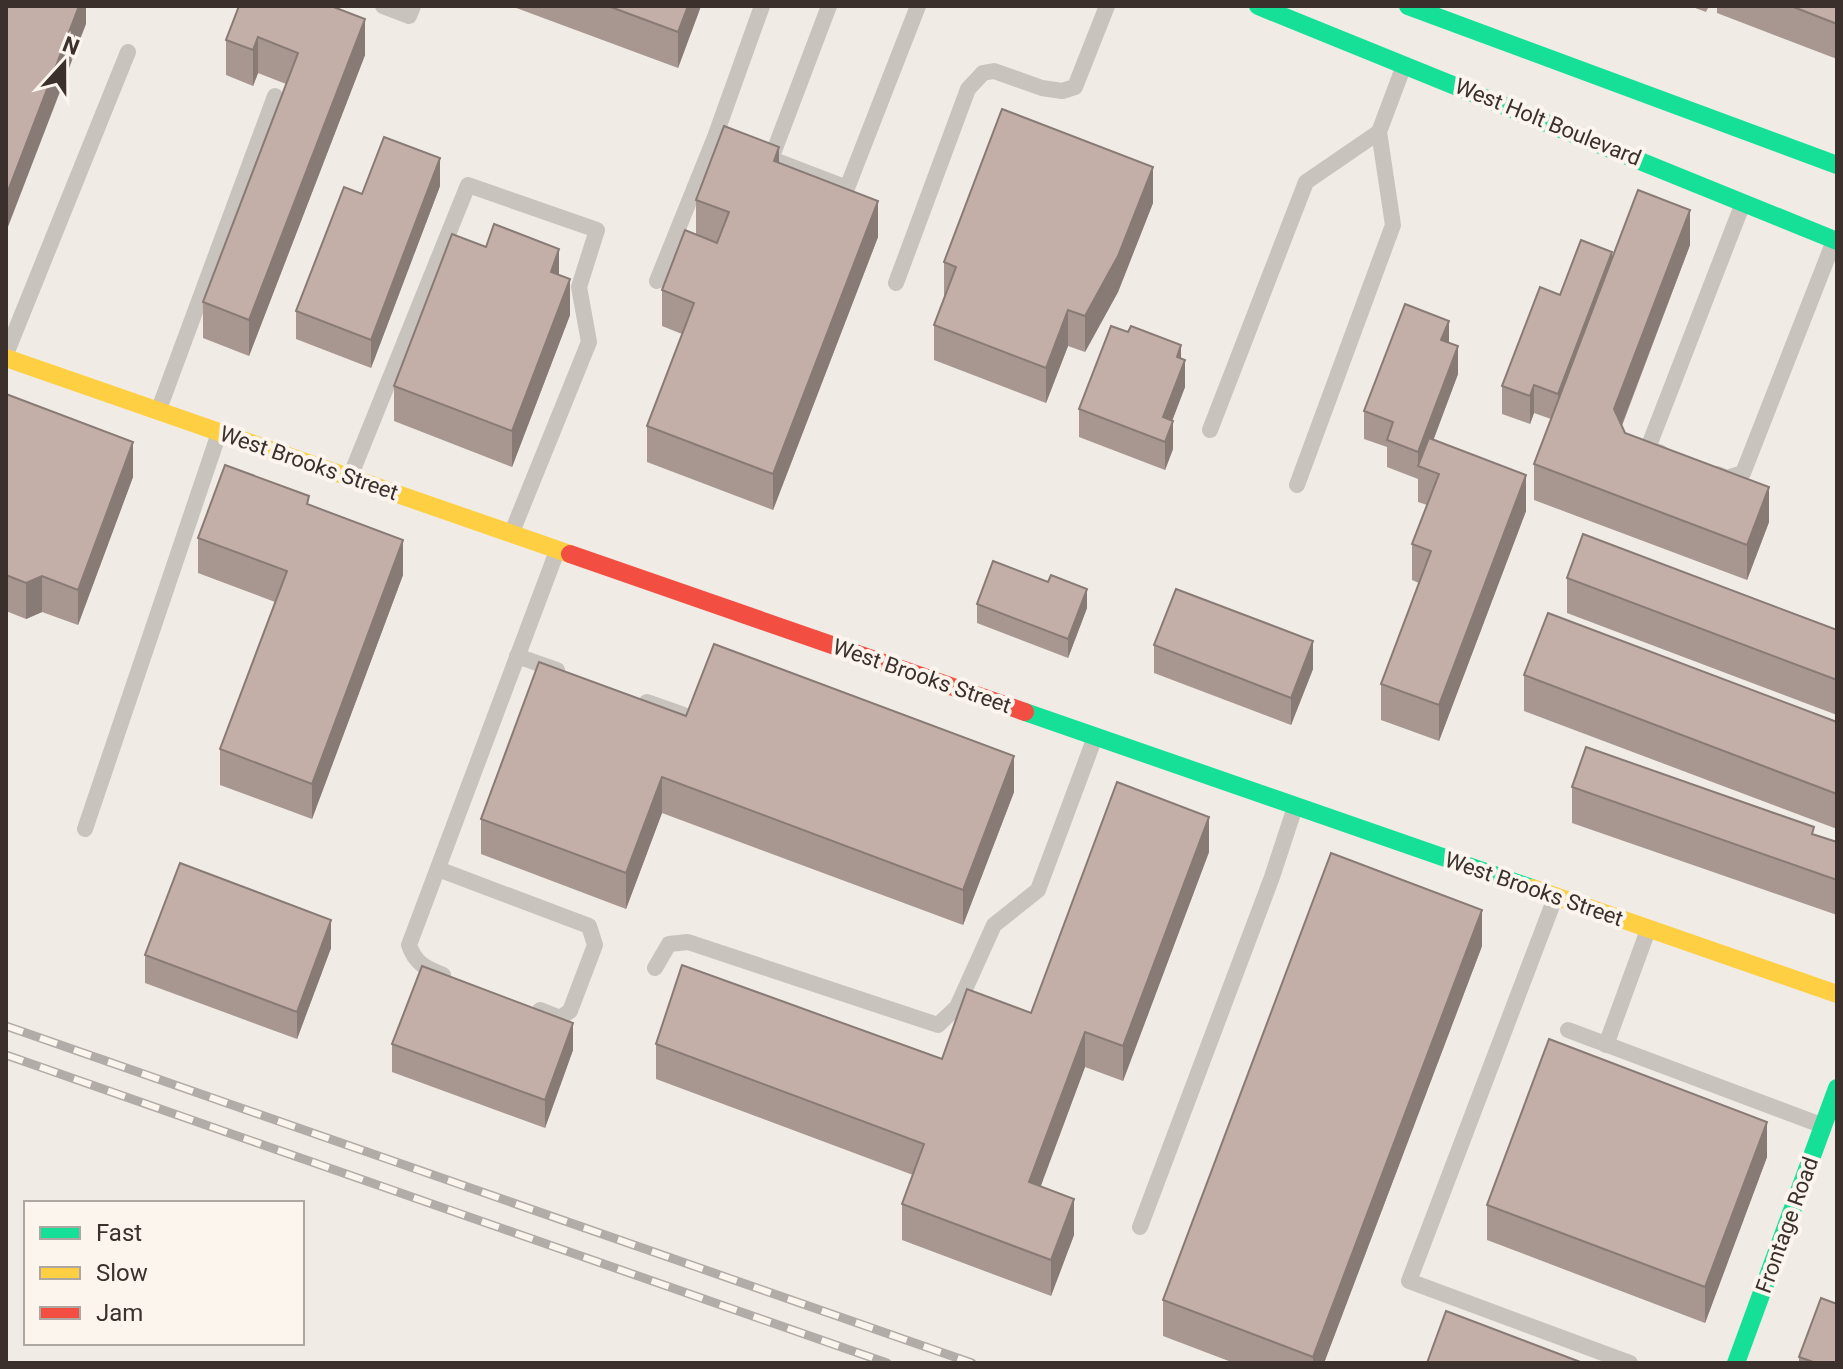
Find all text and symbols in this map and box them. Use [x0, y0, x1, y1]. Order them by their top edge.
north arrow [24, 24, 104, 104]
text: N [59, 31, 83, 60]
street label: West Holt Boulevard [1451, 73, 1645, 171]
street label: West Brooks Street [217, 421, 401, 505]
street label: West Brooks Street [830, 634, 1014, 718]
street label: West Brooks Street [1442, 847, 1626, 931]
street label: Frontage Road [1751, 1154, 1823, 1296]
legend [24, 1201, 304, 1345]
text: Fast [96, 1219, 142, 1247]
text: Slow [96, 1259, 148, 1287]
text: Jam [96, 1299, 143, 1327]

